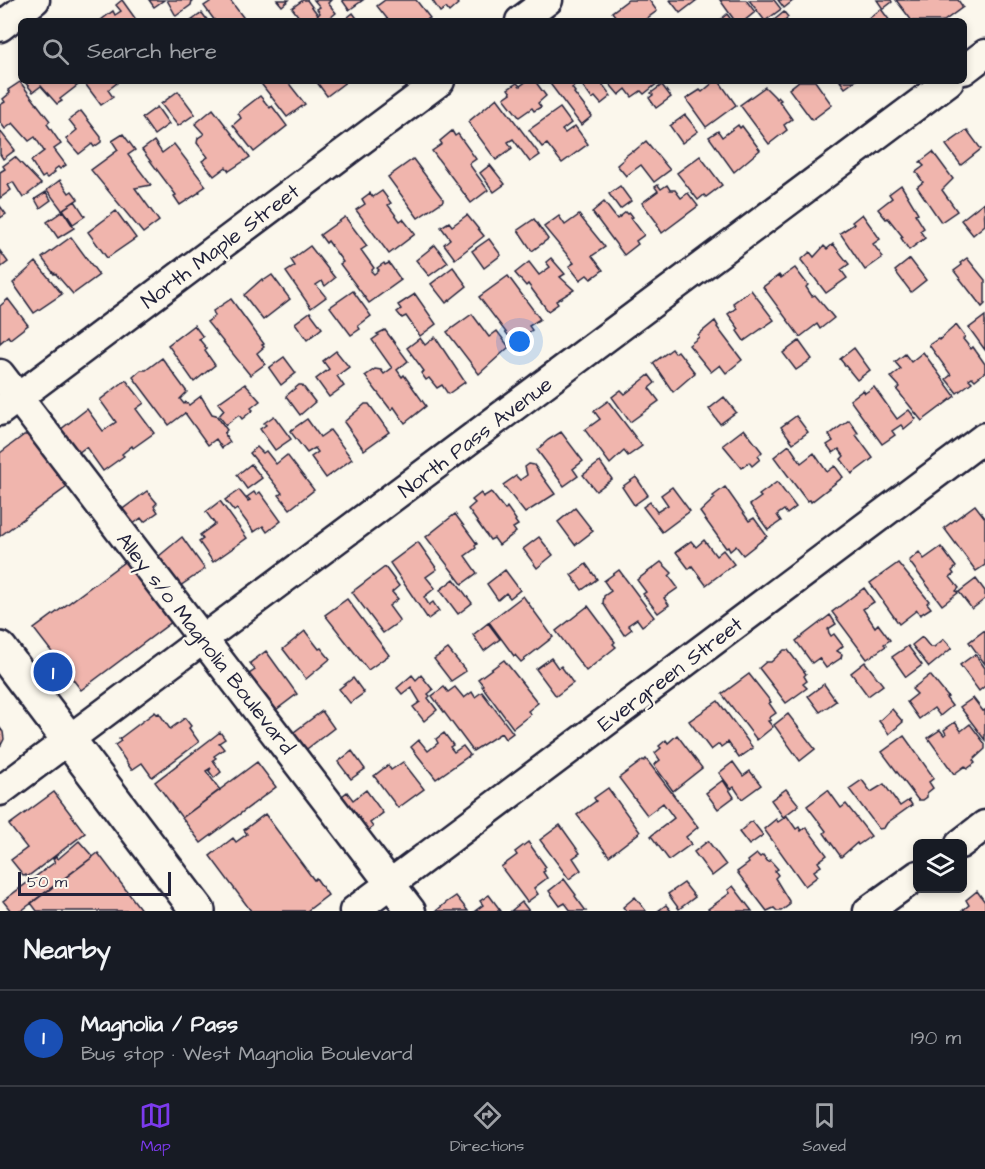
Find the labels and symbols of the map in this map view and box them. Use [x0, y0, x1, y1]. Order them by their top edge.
street label: North Maple Street [135, 177, 306, 316]
your location [505, 327, 534, 356]
street label: North Pass Avenue [392, 370, 558, 505]
street label: Alley s/o Magnolia Boulevard [108, 526, 302, 762]
street label: Evergreen Street [592, 610, 751, 740]
pin: 1 [34, 650, 72, 694]
scale bar [18, 869, 171, 896]

